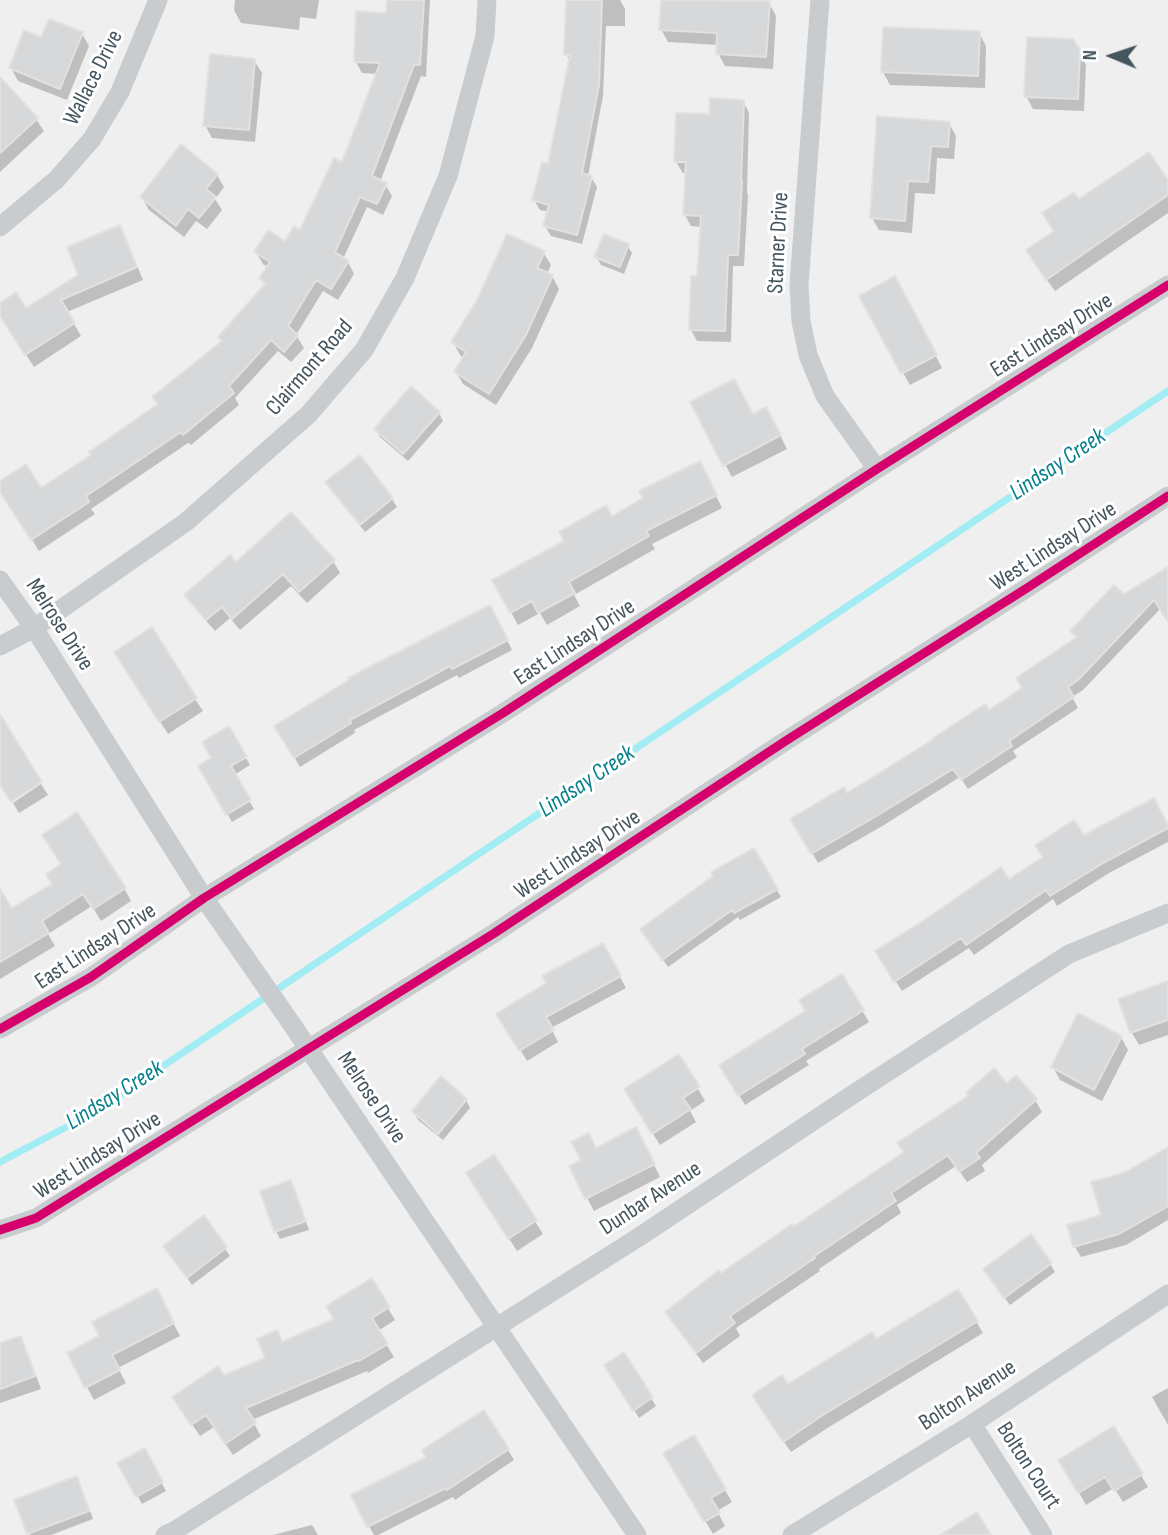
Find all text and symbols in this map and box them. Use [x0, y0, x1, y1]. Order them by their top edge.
north arrow [1077, 21, 1147, 91]
street label: Wallace Drive [58, 26, 130, 130]
text: N [1079, 50, 1102, 61]
street label: Starner Drive [763, 191, 795, 295]
street label: East Lindsay Drive [986, 288, 1118, 384]
street label: Clairmont Road [261, 314, 359, 422]
water label: Lindsay Creek [1005, 422, 1111, 508]
street label: West Lindsay Drive [986, 496, 1122, 598]
street label: Melrose Drive [19, 574, 99, 676]
street label: East Lindsay Drive [509, 594, 641, 692]
water label: Lindsay Creek [534, 739, 640, 825]
street label: West Lindsay Drive [510, 804, 646, 906]
street label: East Lindsay Drive [30, 898, 162, 996]
street label: Melrose Drive [330, 1047, 412, 1149]
water label: Lindsay Creek [61, 1055, 169, 1137]
street label: West Lindsay Drive [29, 1106, 167, 1206]
street label: Dunbar Avenue [595, 1156, 707, 1242]
street label: Bolton Avenue [914, 1354, 1022, 1438]
street label: Bolton Court [990, 1417, 1066, 1515]

